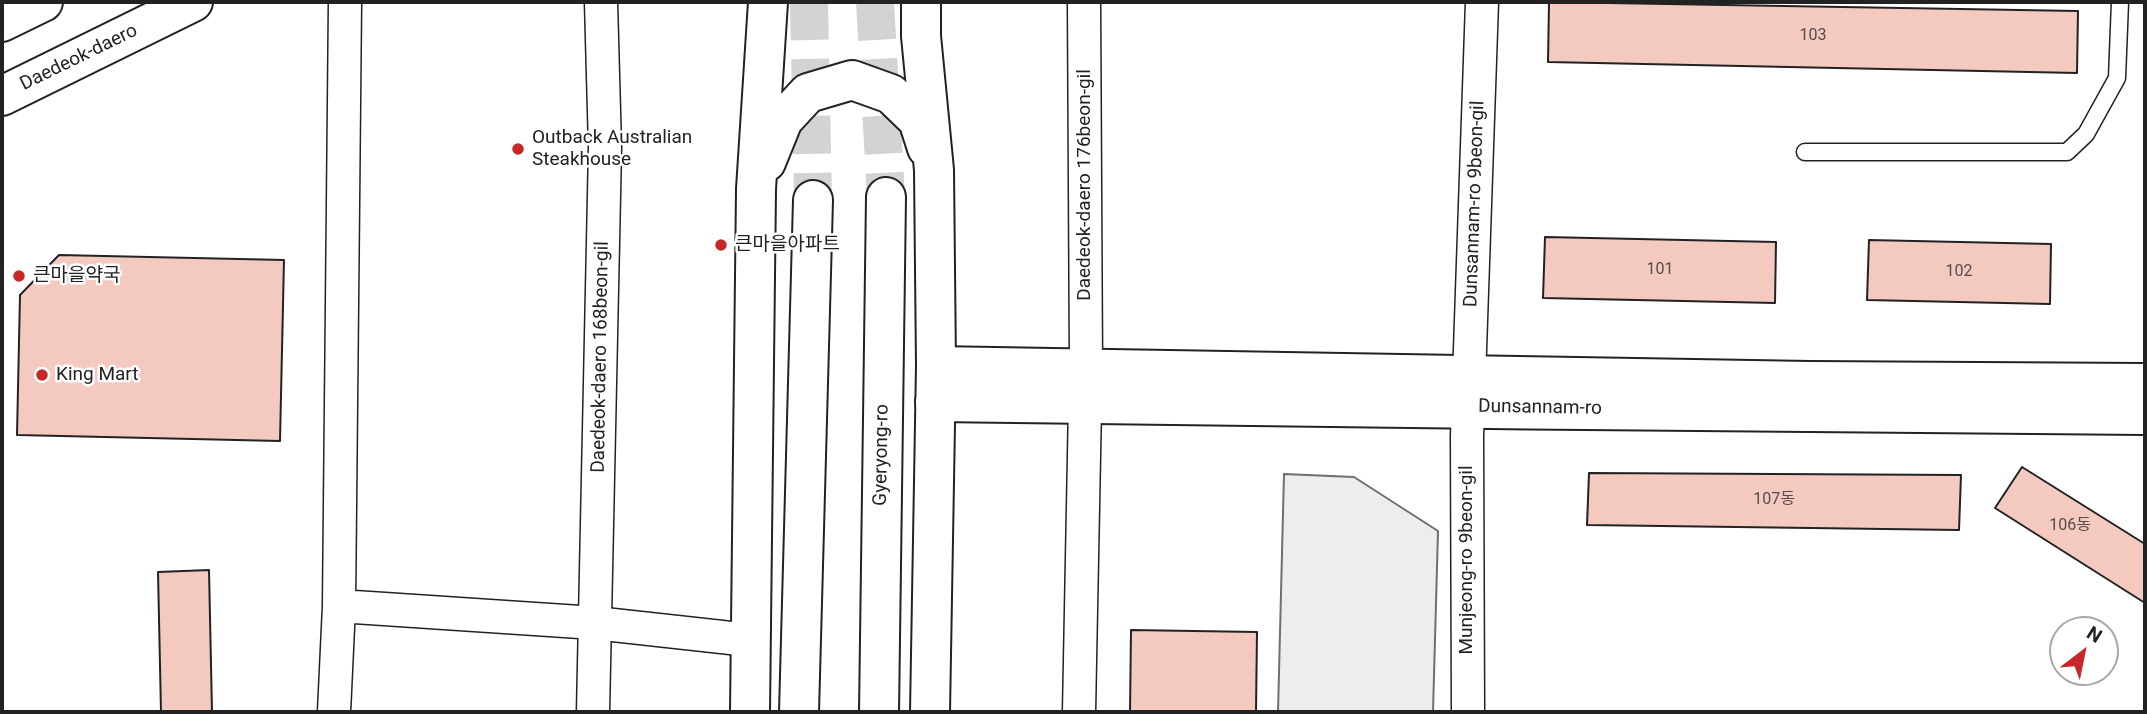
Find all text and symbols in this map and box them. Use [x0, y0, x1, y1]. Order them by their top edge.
street label: Daedeok-daero [17, 20, 141, 96]
house number: 103 [1800, 26, 1826, 46]
street label: Daedeok-daero 176beon-gil [1074, 69, 1096, 301]
street label: Dunsannam-ro 9beon-gil [1460, 100, 1490, 308]
place label: Outback Australian Steakhouse [532, 127, 692, 171]
marker: Outback Australian Steakhouse [510, 141, 526, 157]
place label: 큰마을아파트 [735, 234, 840, 256]
marker: 큰마을아파트 [713, 237, 729, 253]
street label: Daedeok-daero 168beon-gil [588, 241, 614, 473]
house number: 101 [1647, 260, 1673, 280]
house number: 102 [1946, 262, 1972, 282]
place label: 큰마을약국 [33, 265, 120, 287]
marker: 큰마을약국 [11, 268, 27, 284]
place label: King Mart [56, 364, 138, 386]
marker: King Mart [34, 367, 50, 383]
street label: Dunsannam-ro [1478, 396, 1602, 420]
street label: Gyeryong-ro [870, 404, 894, 506]
street label: Munjeong-ro 9beon-gil [1456, 465, 1478, 655]
house number: 107동 [1753, 490, 1795, 510]
house number: 106동 [2049, 516, 2091, 536]
north arrow [2049, 616, 2119, 686]
text: N [2083, 621, 2106, 648]

